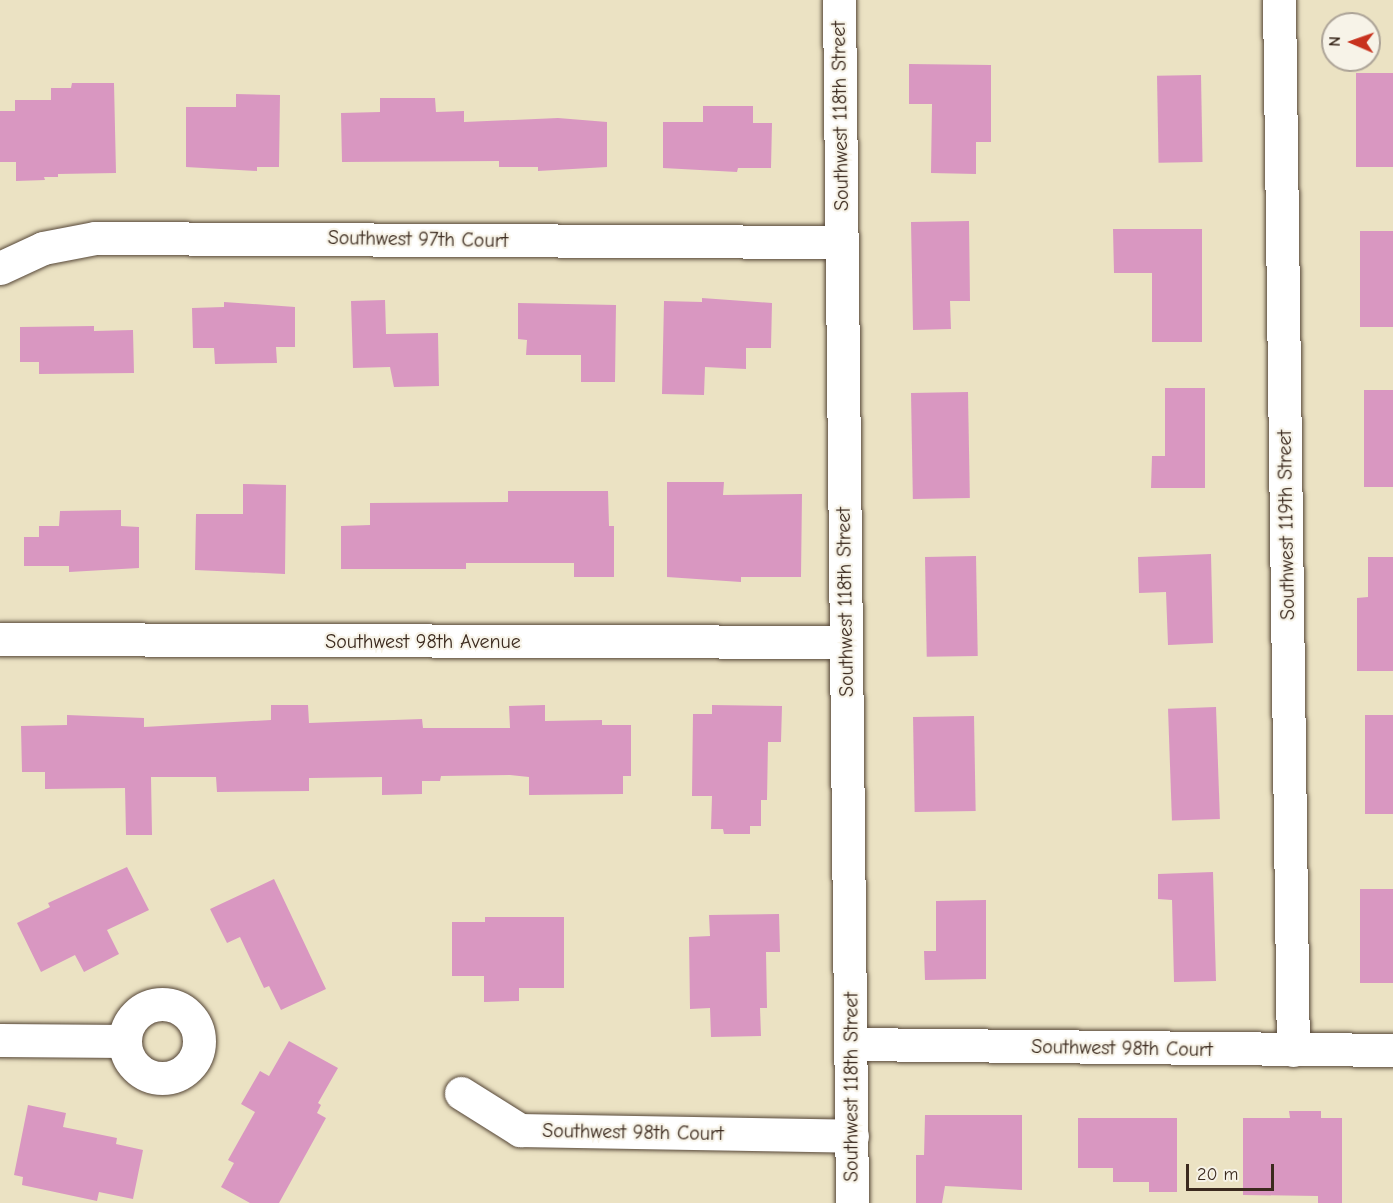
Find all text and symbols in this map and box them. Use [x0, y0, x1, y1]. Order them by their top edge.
north arrow [1321, 12, 1381, 72]
street label: Southwest 118th Street [826, 21, 854, 211]
text: N [1326, 36, 1344, 47]
street label: Southwest 97th Court [328, 225, 508, 253]
street label: Southwest 119th Street [1272, 430, 1300, 620]
street label: Southwest 118th Street [831, 507, 859, 697]
street label: Southwest 98th Avenue [325, 629, 521, 653]
street label: Southwest 118th Street [839, 992, 863, 1182]
street label: Southwest 98th Court [1031, 1034, 1213, 1062]
street label: Southwest 98th Court [542, 1118, 724, 1146]
scale bar [1189, 1152, 1278, 1190]
text: 20 m [1197, 1164, 1238, 1185]

